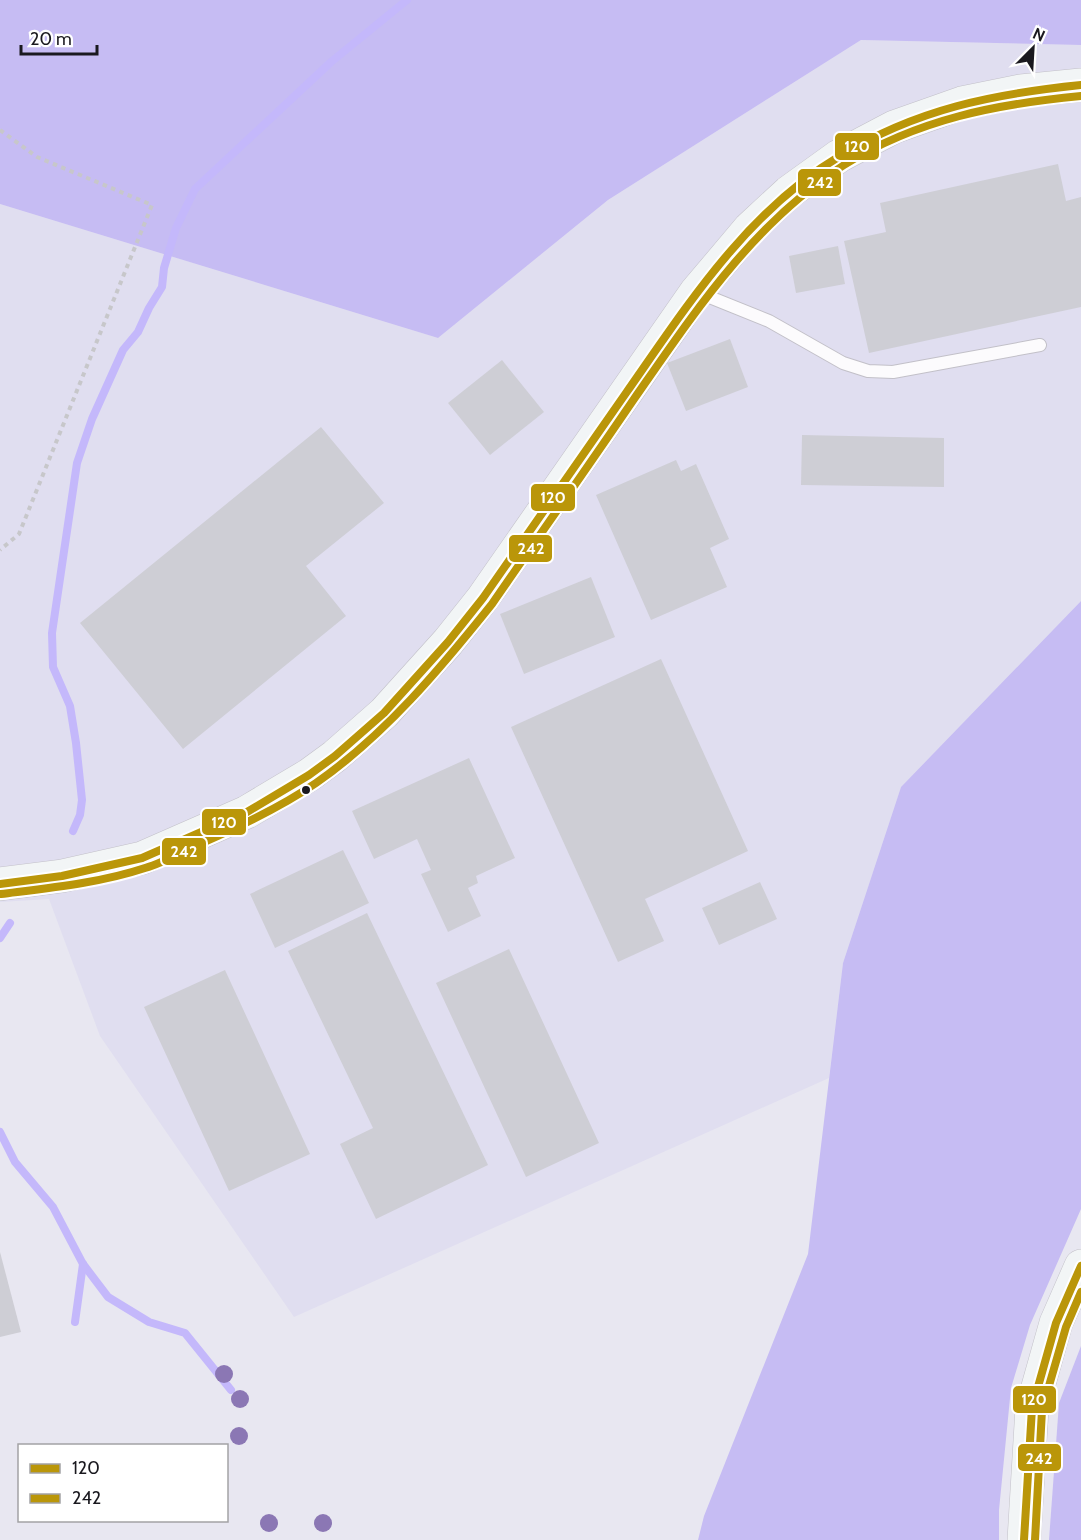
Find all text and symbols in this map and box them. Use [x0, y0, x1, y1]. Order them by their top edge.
scale bar [21, 18, 98, 56]
north arrow [1003, 18, 1063, 78]
text: N [1030, 24, 1048, 46]
text: 20 m [30, 28, 72, 50]
line badge: 120 [834, 132, 880, 161]
text: 120 [844, 137, 870, 156]
line badge: 242 [797, 168, 842, 197]
text: 242 [807, 173, 833, 192]
line badge: 120 [530, 483, 576, 512]
text: 120 [540, 488, 566, 507]
line badge: 242 [508, 534, 553, 563]
text: 242 [518, 539, 544, 558]
unlabelled marker [300, 784, 312, 796]
line badge: 120 [201, 808, 247, 836]
text: 120 [211, 813, 237, 832]
line badge: 242 [161, 837, 207, 866]
text: 242 [171, 842, 197, 861]
line badge: 120 [1012, 1385, 1057, 1414]
text: 120 [1021, 1390, 1047, 1409]
line badge: 242 [1017, 1443, 1062, 1472]
legend [18, 1444, 228, 1522]
text: 242 [1026, 1449, 1052, 1468]
text: 120 [72, 1457, 100, 1479]
text: 242 [72, 1487, 101, 1509]

